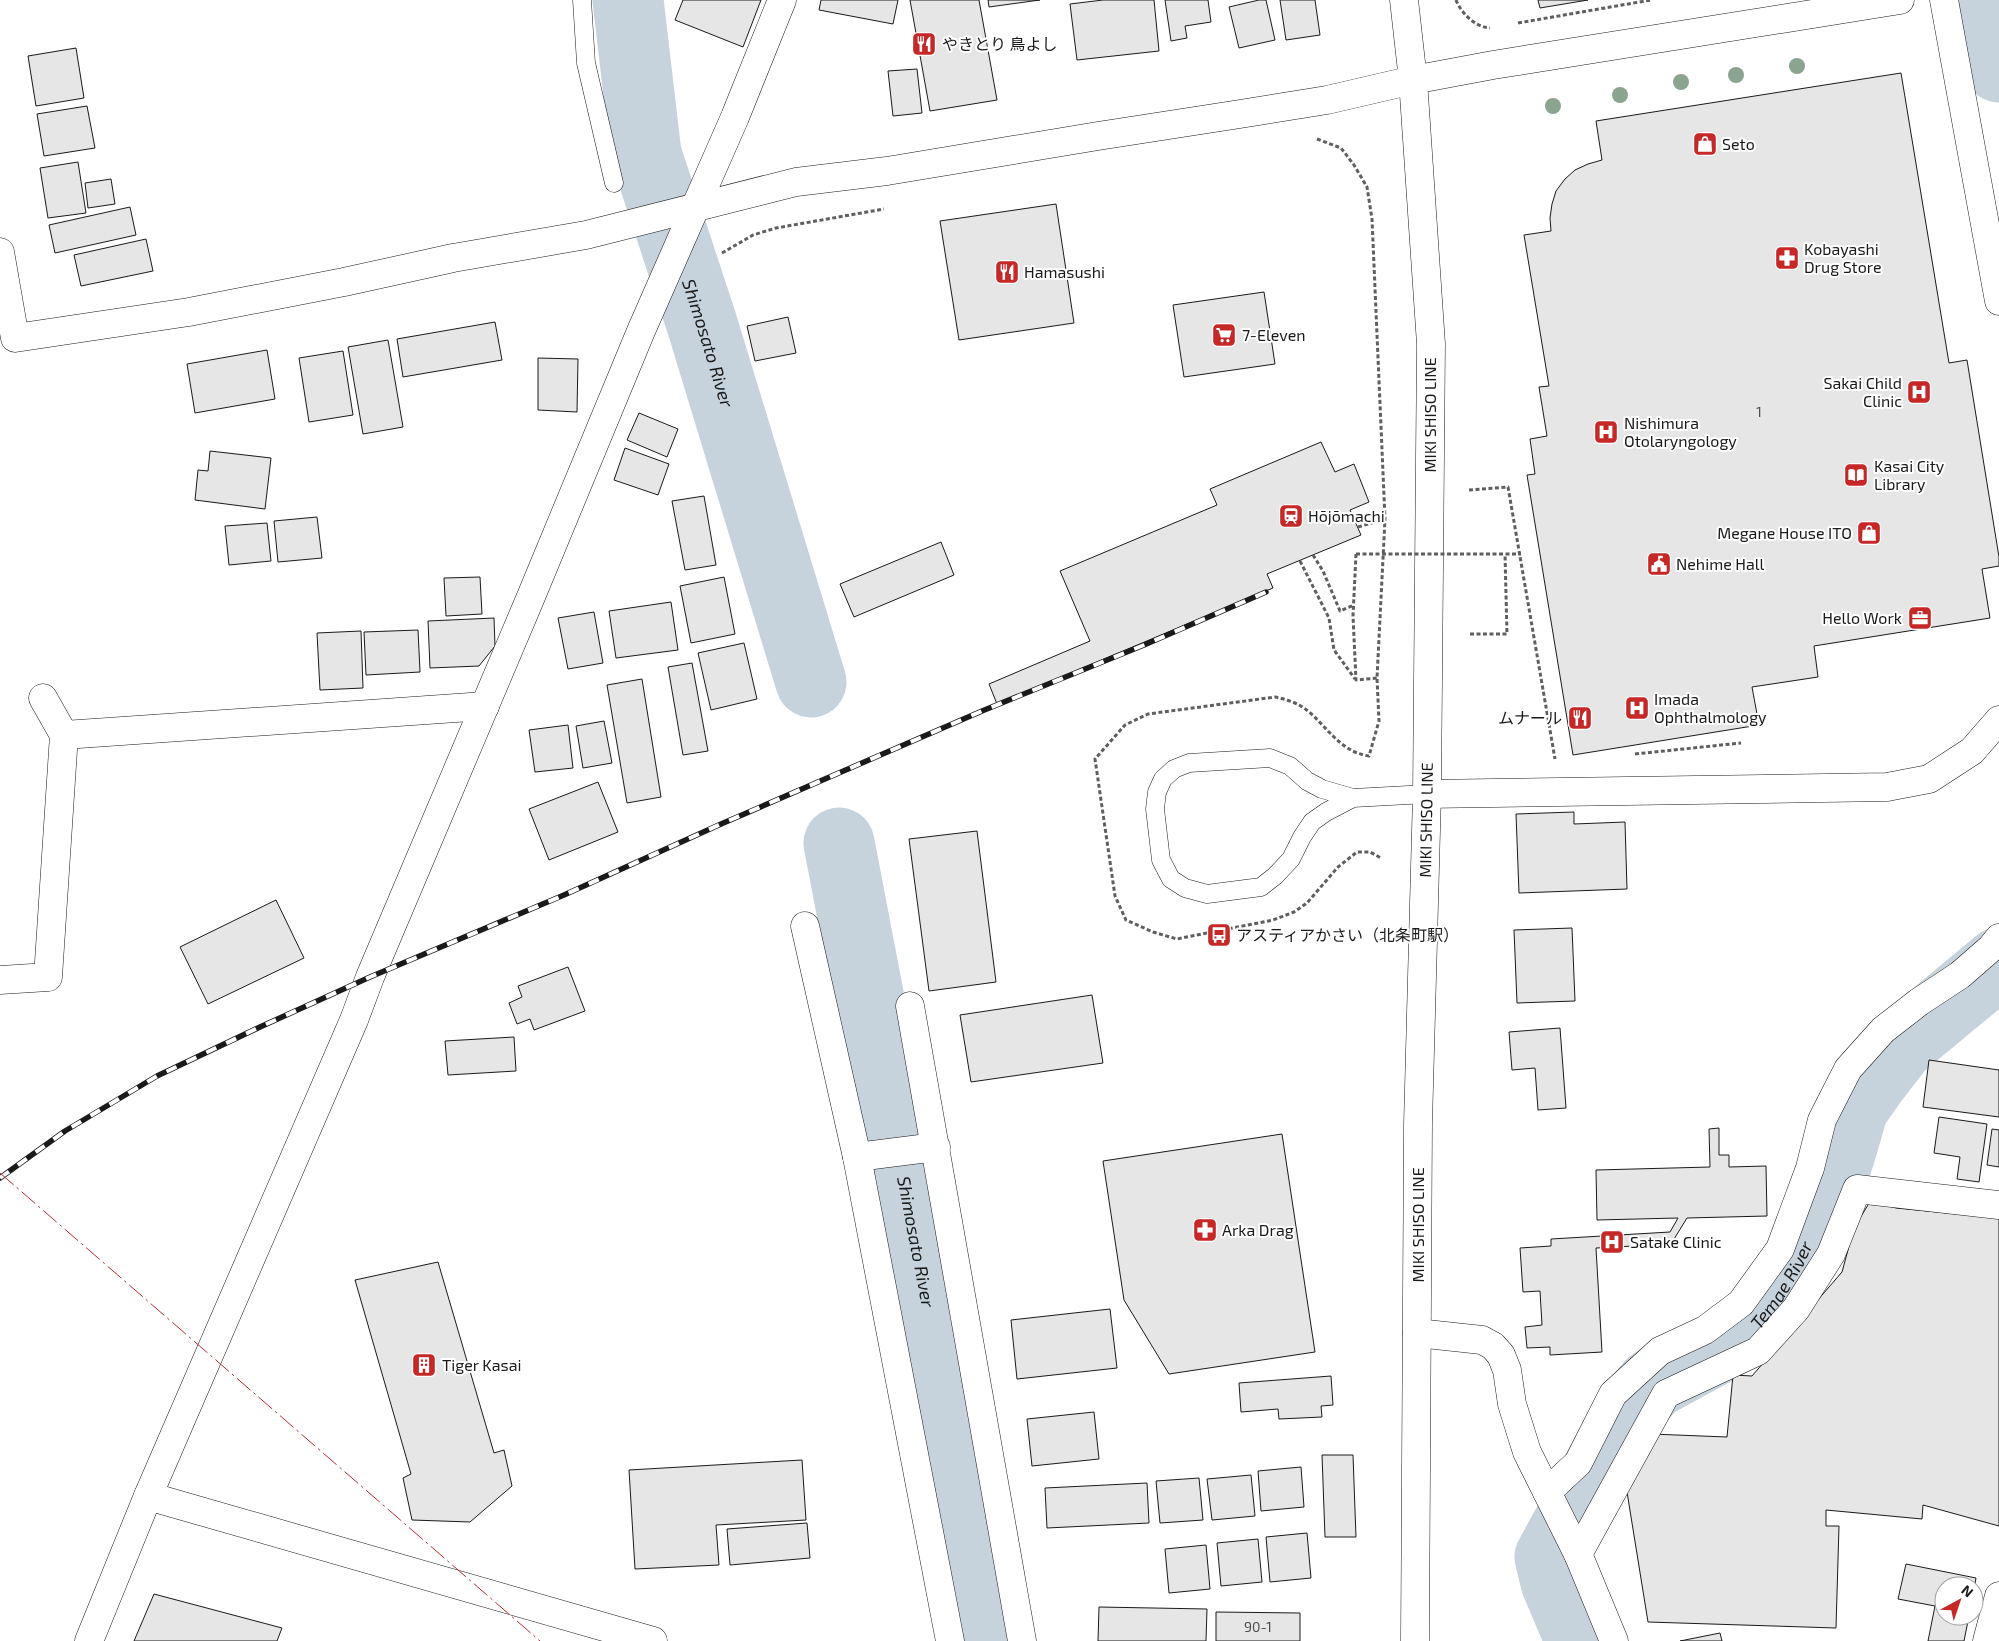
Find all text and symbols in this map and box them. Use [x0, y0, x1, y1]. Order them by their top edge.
restaurant icon: やきとり 鳥よし [911, 31, 937, 57]
place label: やきとり 鳥よし [942, 34, 1058, 53]
shop icon: Seto [1692, 131, 1718, 157]
place label: Seto [1722, 134, 1755, 153]
place label: Kobayashi Drug Store [1804, 239, 1882, 276]
pharmacy icon: Kobayashi Drug Store [1774, 245, 1800, 271]
restaurant icon: Hamasushi [994, 259, 1020, 285]
place label: Hamasushi [1024, 262, 1105, 281]
water label: Shimosato River [678, 276, 739, 411]
supermarket icon: 7-Eleven [1211, 322, 1237, 348]
place label: 7-Eleven [1242, 325, 1306, 344]
street label: MIKI SHISO LINE [1420, 357, 1439, 473]
place label: Sakai Child Clinic [1823, 373, 1902, 410]
hospital icon: Sakai Child Clinic [1906, 379, 1932, 405]
house number: 1 [1756, 403, 1762, 420]
place label: Nishimura Otolaryngology [1624, 413, 1737, 450]
hospital icon: Nishimura Otolaryngology [1593, 419, 1619, 445]
place label: Kasai City Library [1874, 456, 1945, 493]
library icon: Kasai City Library [1843, 462, 1869, 488]
station icon: Hōjōmachi [1278, 503, 1304, 529]
place label: Hōjōmachi [1308, 506, 1385, 526]
shop icon: Megane House ITO [1856, 520, 1882, 546]
place label: Megane House ITO [1717, 523, 1852, 542]
public building icon: Nehime Hall [1646, 551, 1672, 577]
place label: Nehime Hall [1676, 554, 1765, 573]
office icon: Hello Work [1907, 605, 1933, 631]
place label: Hello Work [1822, 608, 1902, 627]
place label: Imada Ophthalmology [1654, 689, 1767, 726]
hospital icon: Imada Ophthalmology [1624, 695, 1650, 721]
restaurant icon: ムナール [1567, 705, 1593, 731]
place label: ムナール [1498, 708, 1562, 727]
street label: MIKI SHISO LINE [1415, 762, 1436, 878]
bus stop icon: アスティアかさい（北条町駅） [1206, 922, 1232, 948]
place label: アスティアかさい（北条町駅） [1236, 925, 1459, 944]
street label: MIKI SHISO LINE [1408, 1167, 1427, 1283]
water label: Shimosato River [893, 1174, 940, 1310]
pharmacy icon: Arka Drag [1192, 1217, 1218, 1243]
place label: Arka Drag [1222, 1220, 1294, 1239]
hospital icon: Satake Clinic [1599, 1229, 1625, 1255]
place label: Satake Clinic [1630, 1232, 1722, 1251]
water label: Temae River [1745, 1237, 1817, 1333]
building icon: Tiger Kasai [411, 1352, 437, 1378]
place label: Tiger Kasai [442, 1355, 522, 1374]
north arrow [1934, 1576, 1984, 1626]
text: N [1958, 1581, 1977, 1600]
house number: 90-1 [1244, 1618, 1272, 1635]

